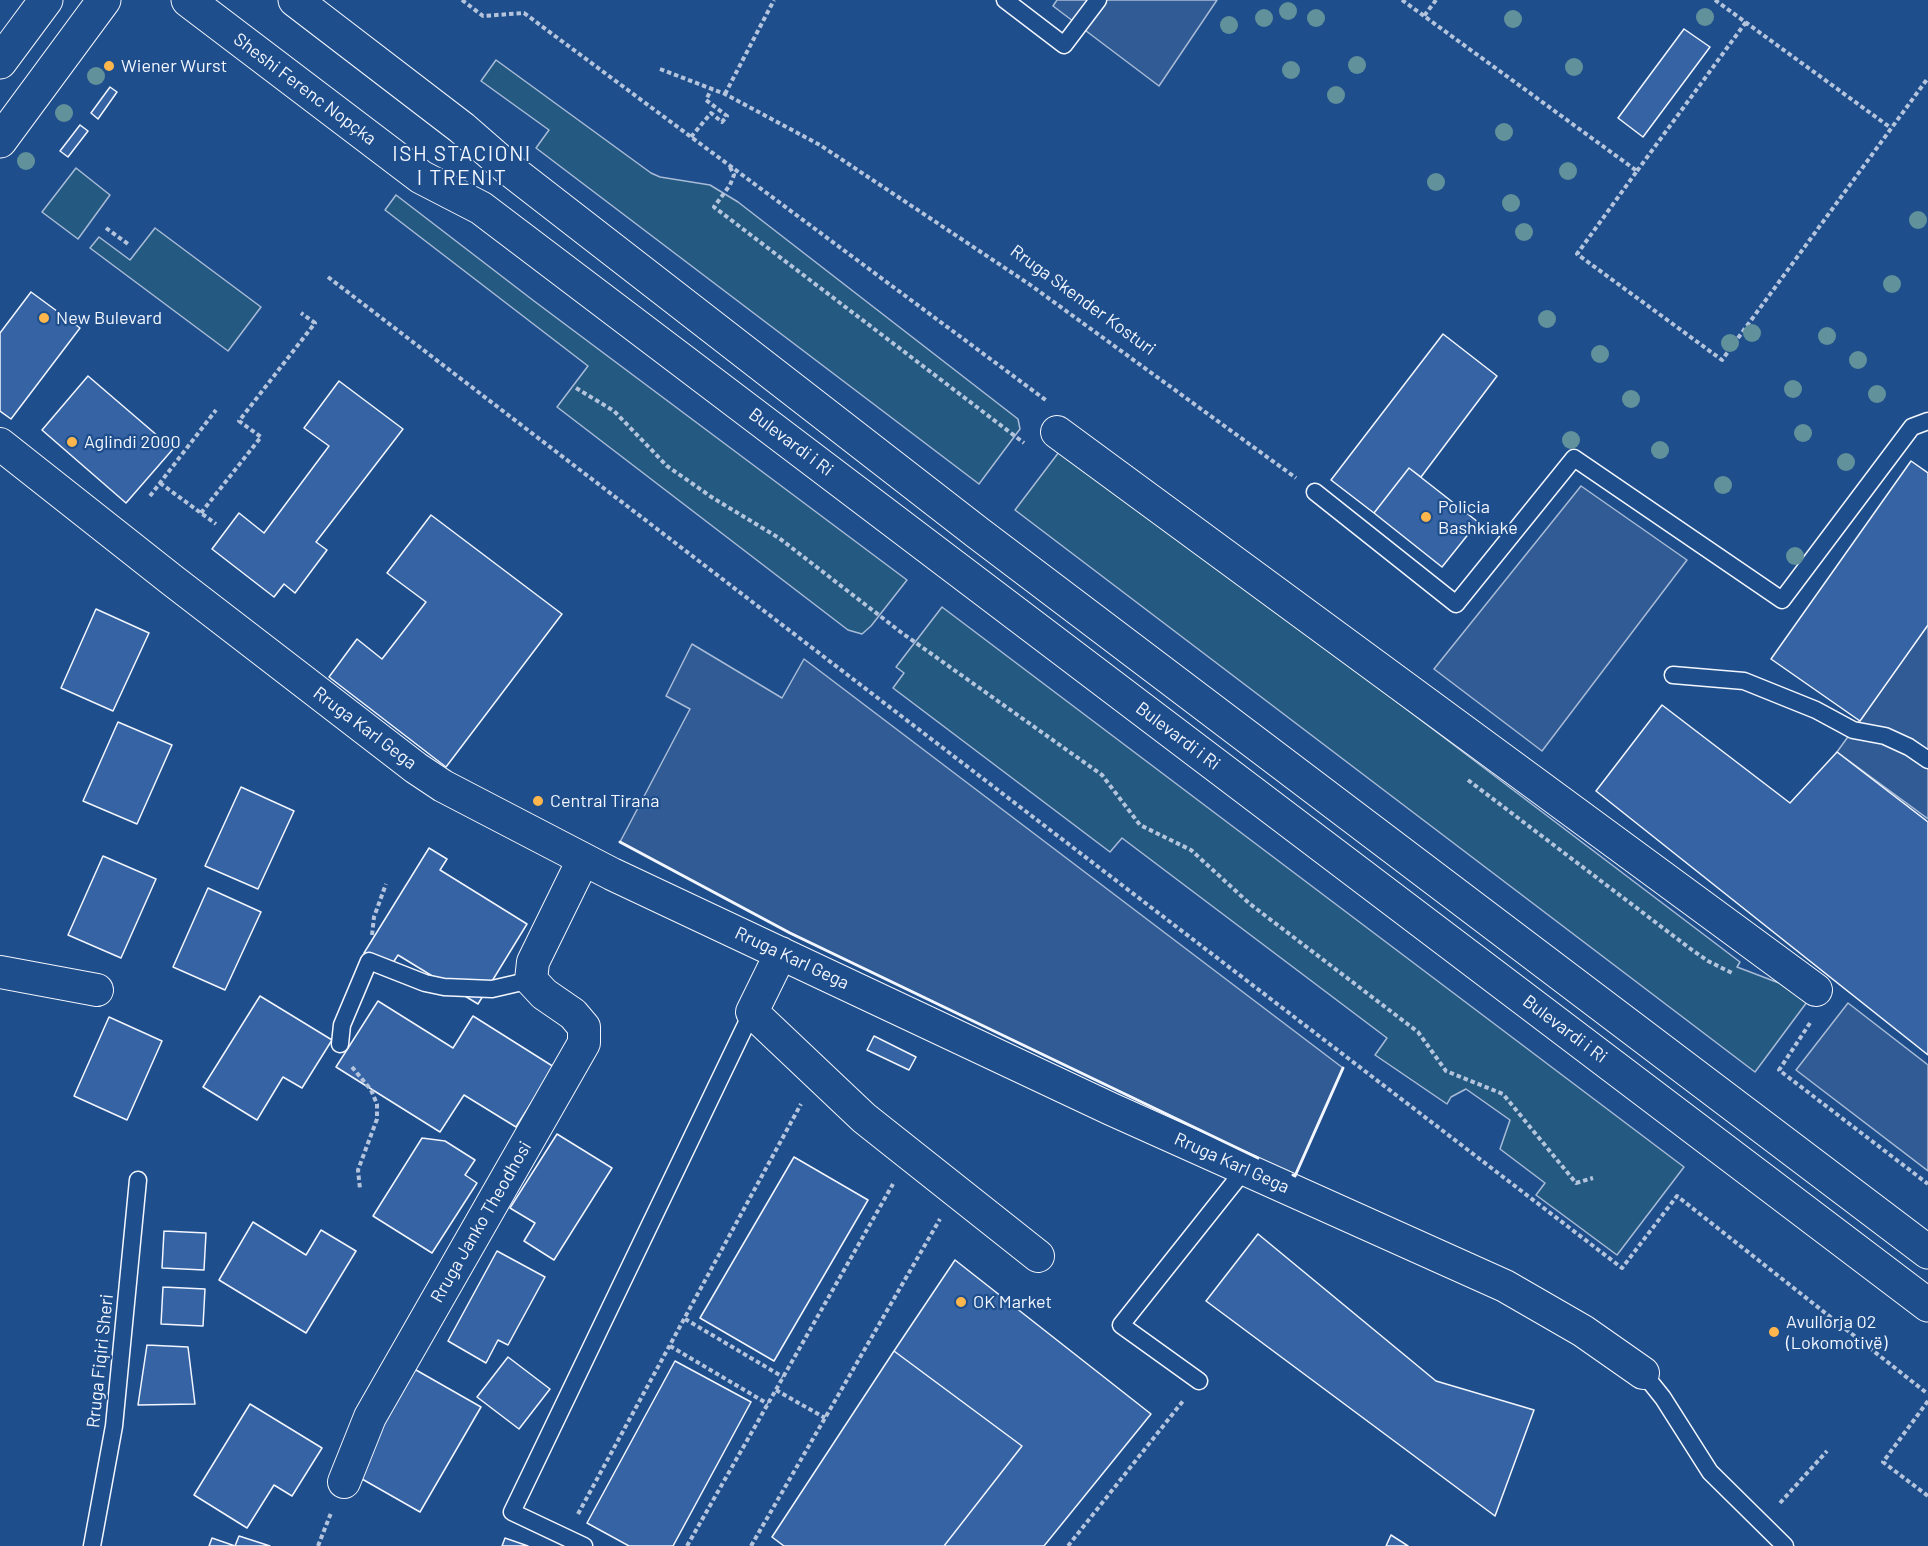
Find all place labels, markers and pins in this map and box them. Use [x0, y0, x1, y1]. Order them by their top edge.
place label: Wiener Wurst [121, 55, 227, 77]
marker: Wiener Wurst [102, 59, 116, 73]
place label: New Bulevard [56, 307, 162, 329]
marker: New Bulevard [37, 311, 51, 325]
place label: Aglindi 2000 [84, 431, 181, 453]
marker: Aglindi 2000 [65, 435, 79, 449]
place label: Policia Bashkiake [1438, 496, 1518, 538]
marker: Policia Bashkiake [1419, 510, 1433, 524]
place label: Central Tirana [550, 790, 659, 812]
marker: Central Tirana [531, 794, 545, 808]
place label: OK Market [973, 1291, 1052, 1313]
marker: OK Market [954, 1295, 968, 1309]
place label: Avullorja 02 (Lokomotivë) [1786, 1311, 1887, 1354]
marker: Avullorja 02 (Lokomotivë) [1767, 1325, 1781, 1339]

